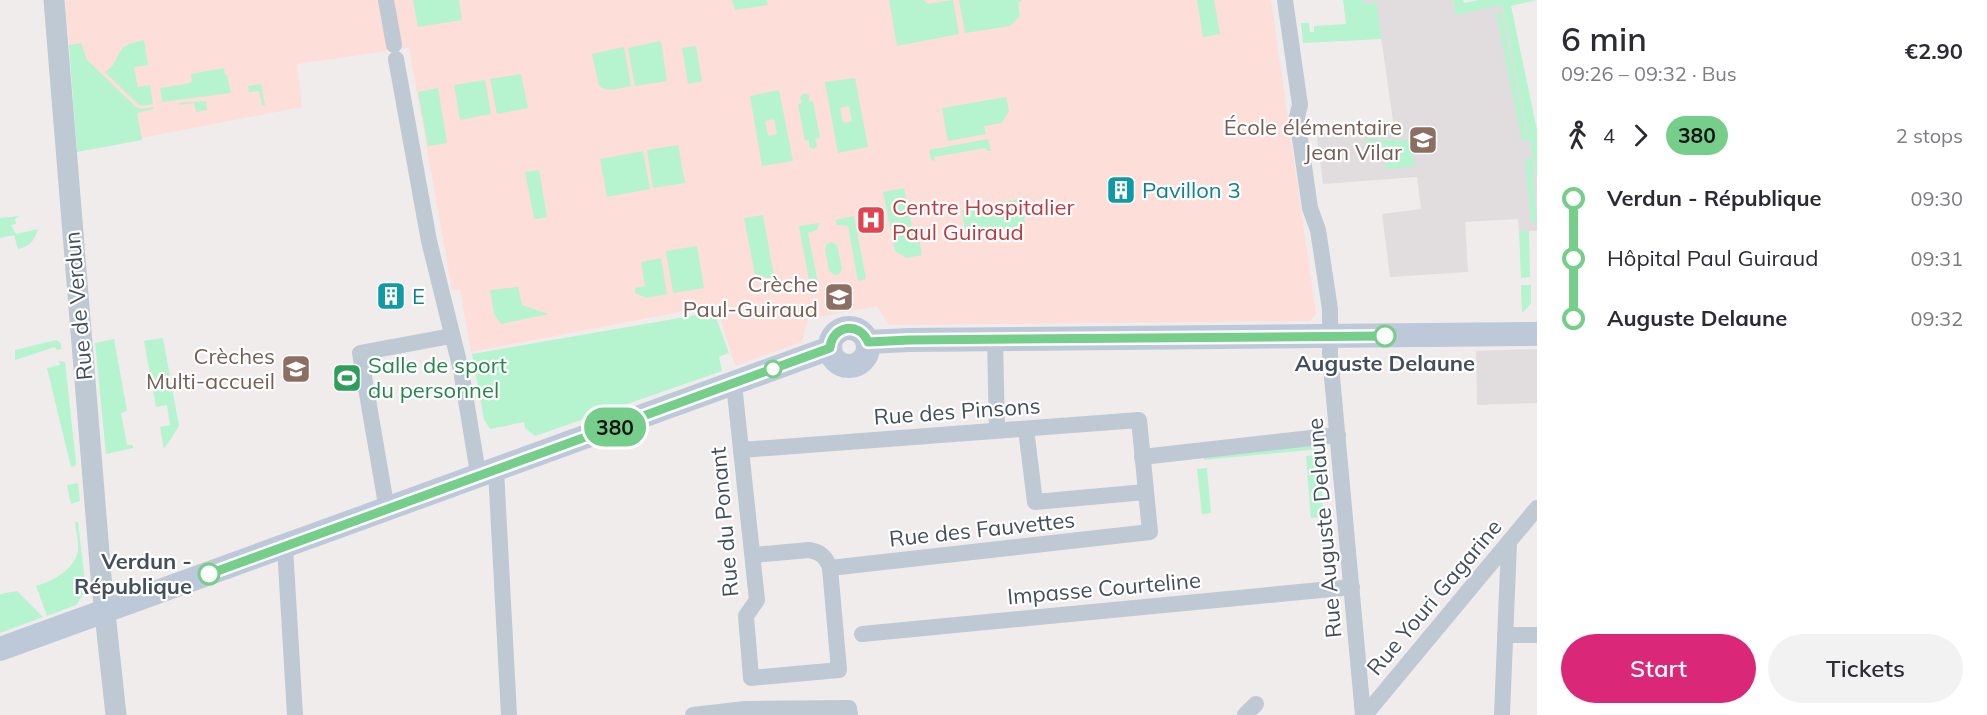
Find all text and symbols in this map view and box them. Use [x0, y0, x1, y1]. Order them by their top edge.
text: 6 min [1561, 18, 1647, 59]
text: €2.90 [1905, 37, 1963, 65]
text: 09:26 – 09:32 · Bus [1561, 61, 1737, 86]
place label: École élémentaire Jean Vilar [1224, 113, 1402, 166]
icon: walk [1561, 119, 1594, 152]
icon: forward [1624, 119, 1657, 152]
text: 380 [1678, 122, 1716, 148]
text: 4 [1603, 123, 1615, 148]
text: 2 stops [1896, 123, 1963, 148]
school or university icon: École élémentaire Jean Vilar [1407, 124, 1439, 156]
building icon: Pavillon 3 [1105, 174, 1137, 206]
place label: Pavillon 3 [1142, 176, 1241, 204]
text: Verdun - République [1607, 184, 1822, 212]
text: 09:30 [1910, 186, 1963, 211]
place label: Centre Hospitalier Paul Guiraud [892, 193, 1074, 246]
hospital icon: Centre Hospitalier Paul Guiraud [855, 204, 887, 236]
street label: Rue de Verdun [58, 230, 98, 382]
text: Hôpital Paul Guiraud [1607, 244, 1818, 272]
text: 09:31 [1910, 246, 1963, 271]
place label: Crèche Paul-Guiraud [683, 270, 818, 323]
building icon: E [375, 280, 407, 312]
school or university icon: Crèche Paul-Guiraud [823, 281, 855, 313]
place label: E [412, 282, 425, 310]
text: Auguste Delaune [1607, 304, 1787, 332]
text: 09:32 [1910, 306, 1963, 331]
marker: Auguste Delaune [1374, 325, 1396, 347]
place label: Crèches Multi-accueil [146, 342, 275, 395]
place label: Auguste Delaune [1295, 349, 1475, 377]
place label: Salle de sport du personnel [368, 351, 507, 404]
school or university icon: Crèches Multi-accueil [280, 353, 312, 385]
unlabelled marker [764, 360, 782, 378]
sports icon: Salle de sport du personnel [331, 362, 363, 394]
street label: Rue des Pinsons [873, 391, 1041, 431]
line badge: 380 [580, 408, 650, 446]
text: 380 [596, 414, 634, 440]
street label: Rue Auguste Delaune [1300, 417, 1348, 639]
street label: Rue du Ponant [703, 446, 744, 598]
street label: Rue des Fauvettes [888, 505, 1076, 553]
street label: Rue Youri Gagarine [1361, 513, 1507, 681]
place label: Verdun - République [74, 547, 192, 600]
marker: Verdun - République [198, 563, 220, 585]
street label: Impasse Courteline [1006, 566, 1202, 610]
button: Start [1561, 634, 1756, 703]
button: Tickets [1768, 634, 1963, 703]

